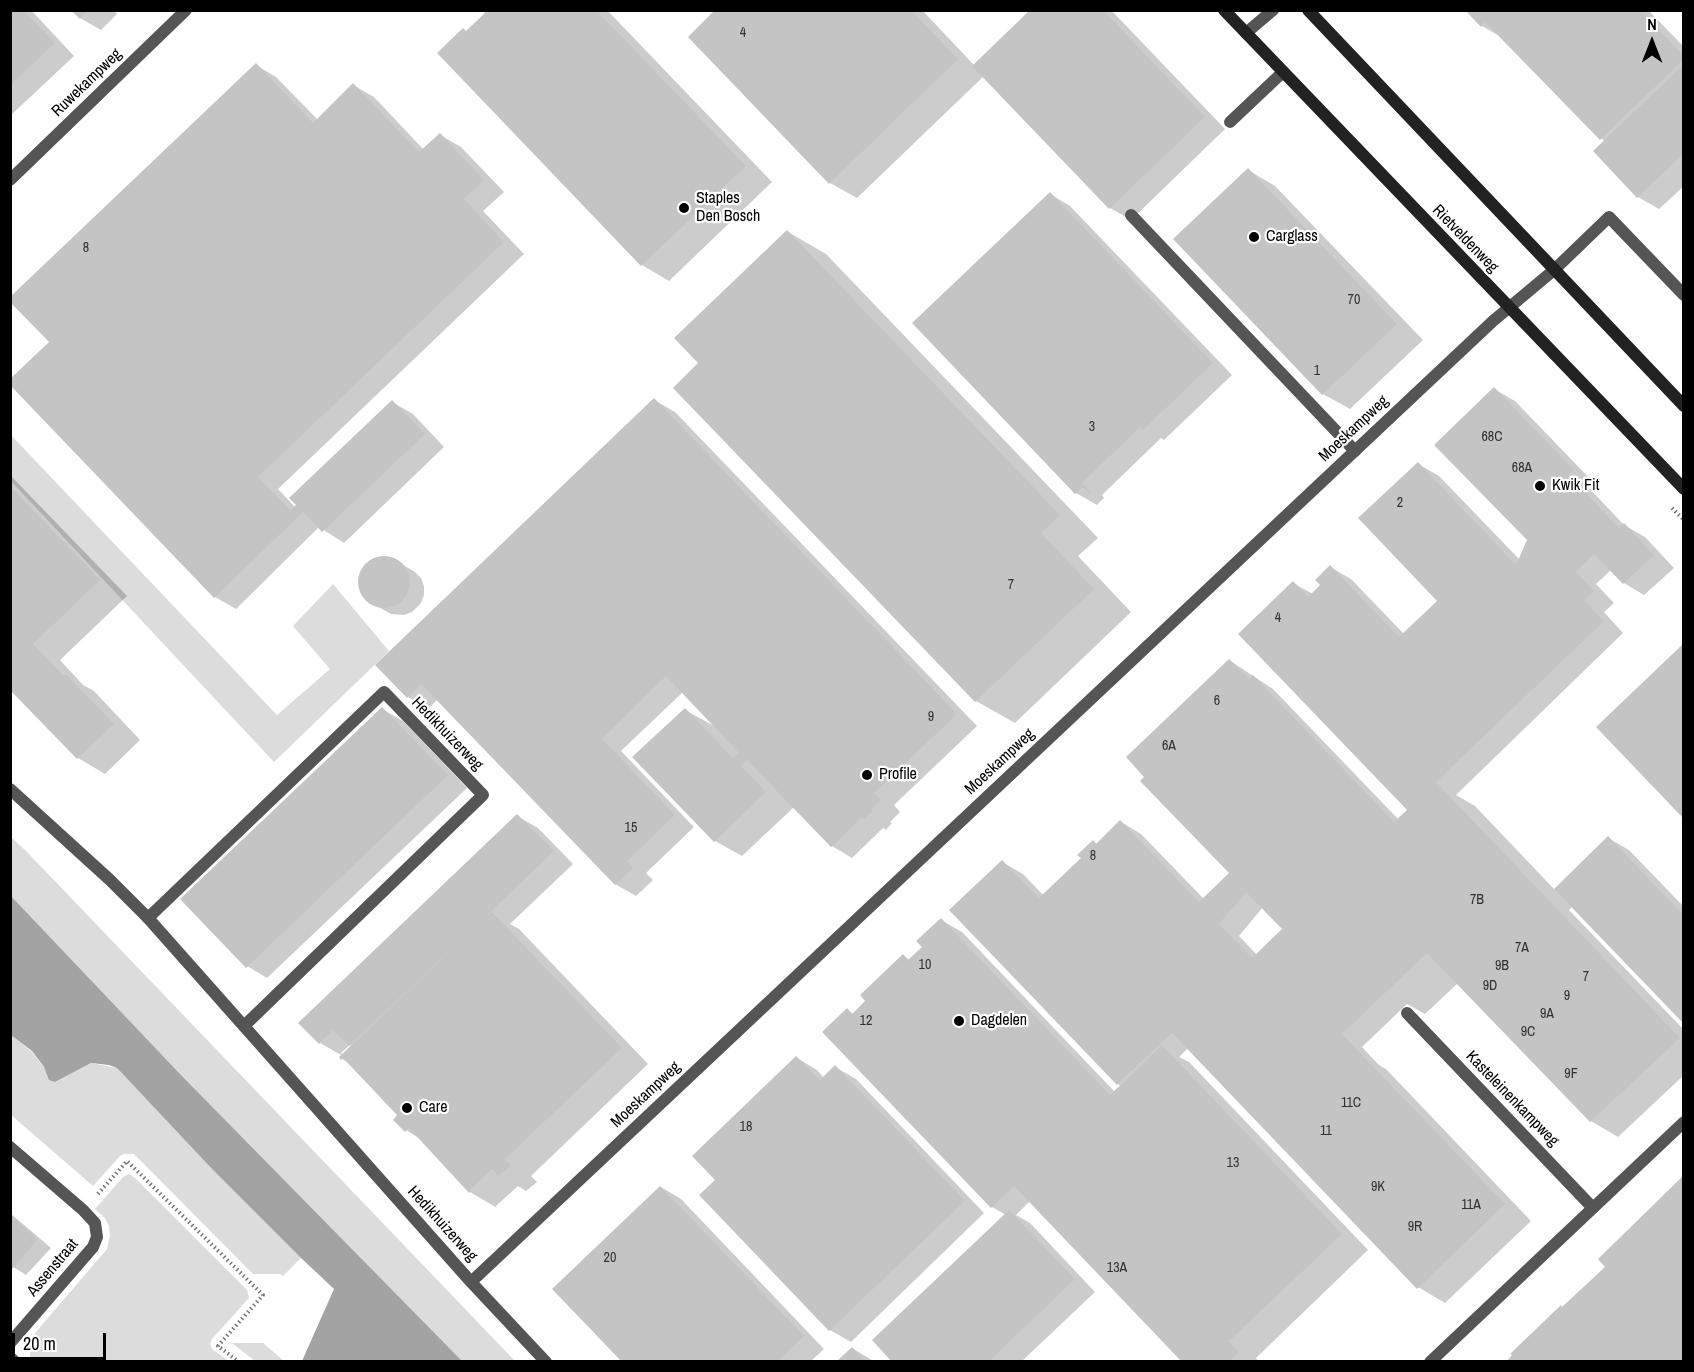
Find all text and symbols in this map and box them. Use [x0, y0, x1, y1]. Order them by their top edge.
north arrow [1622, 12, 1682, 72]
text: N [1647, 13, 1657, 35]
house number: 4 [740, 25, 746, 41]
street label: Ruwekampweg [48, 45, 126, 121]
place label: Staples Den Bosch [696, 189, 760, 227]
marker: Staples Den Bosch [677, 201, 691, 215]
street label: Rietveldenweg [1428, 201, 1502, 277]
place label: Carglass [1266, 227, 1318, 247]
marker: Carglass [1247, 230, 1261, 244]
house number: 8 [83, 240, 89, 256]
house number: 70 [1348, 292, 1360, 308]
house number: 1 [1314, 363, 1320, 379]
street label: Moeskampweg [1315, 392, 1393, 466]
house number: 3 [1089, 419, 1095, 435]
house number: 68C [1481, 429, 1503, 445]
house number: 68A [1512, 460, 1532, 476]
place label: Kwik Fit [1552, 476, 1599, 496]
marker: Kwik Fit [1533, 479, 1547, 493]
house number: 2 [1397, 495, 1403, 511]
house number: 7 [1008, 577, 1014, 593]
house number: 4 [1275, 610, 1281, 626]
street label: Hedikhuizerweg [407, 693, 487, 775]
house number: 6 [1214, 693, 1220, 709]
house number: 9 [928, 709, 934, 725]
street label: Moeskampweg [961, 725, 1039, 799]
house number: 6A [1162, 738, 1176, 754]
place label: Profile [879, 765, 917, 785]
marker: Profile [860, 768, 874, 782]
house number: 15 [625, 820, 637, 836]
house number: 8 [1090, 848, 1096, 864]
house number: 7B [1470, 892, 1484, 908]
house number: 7A [1515, 940, 1529, 956]
house number: 10 [919, 957, 931, 973]
house number: 9B [1495, 958, 1509, 974]
house number: 7 [1583, 969, 1589, 985]
house number: 9D [1483, 978, 1497, 994]
house number: 9 [1564, 988, 1570, 1004]
house number: 9A [1540, 1006, 1554, 1022]
place label: Dagdelen [971, 1011, 1027, 1031]
house number: 12 [860, 1013, 872, 1029]
marker: Dagdelen [952, 1014, 966, 1028]
house number: 9C [1521, 1024, 1535, 1040]
street label: Kasteleinenkampweg [1462, 1047, 1562, 1151]
street label: Moeskampweg [607, 1058, 685, 1132]
house number: 9F [1564, 1066, 1578, 1082]
house number: 11C [1341, 1095, 1361, 1111]
place label: Care [419, 1098, 447, 1118]
marker: Care [400, 1101, 414, 1115]
house number: 18 [740, 1119, 752, 1135]
house number: 11 [1320, 1123, 1332, 1139]
house number: 13 [1227, 1155, 1239, 1171]
house number: 9K [1371, 1179, 1385, 1195]
street label: Hedikhuizerweg [403, 1182, 481, 1266]
house number: 11A [1461, 1197, 1481, 1213]
house number: 9R [1408, 1219, 1422, 1235]
street label: Assenstraat [23, 1235, 83, 1301]
house number: 20 [604, 1250, 616, 1266]
house number: 13A [1107, 1260, 1127, 1276]
scale bar [15, 1321, 110, 1359]
text: 20 m [23, 1331, 56, 1356]

